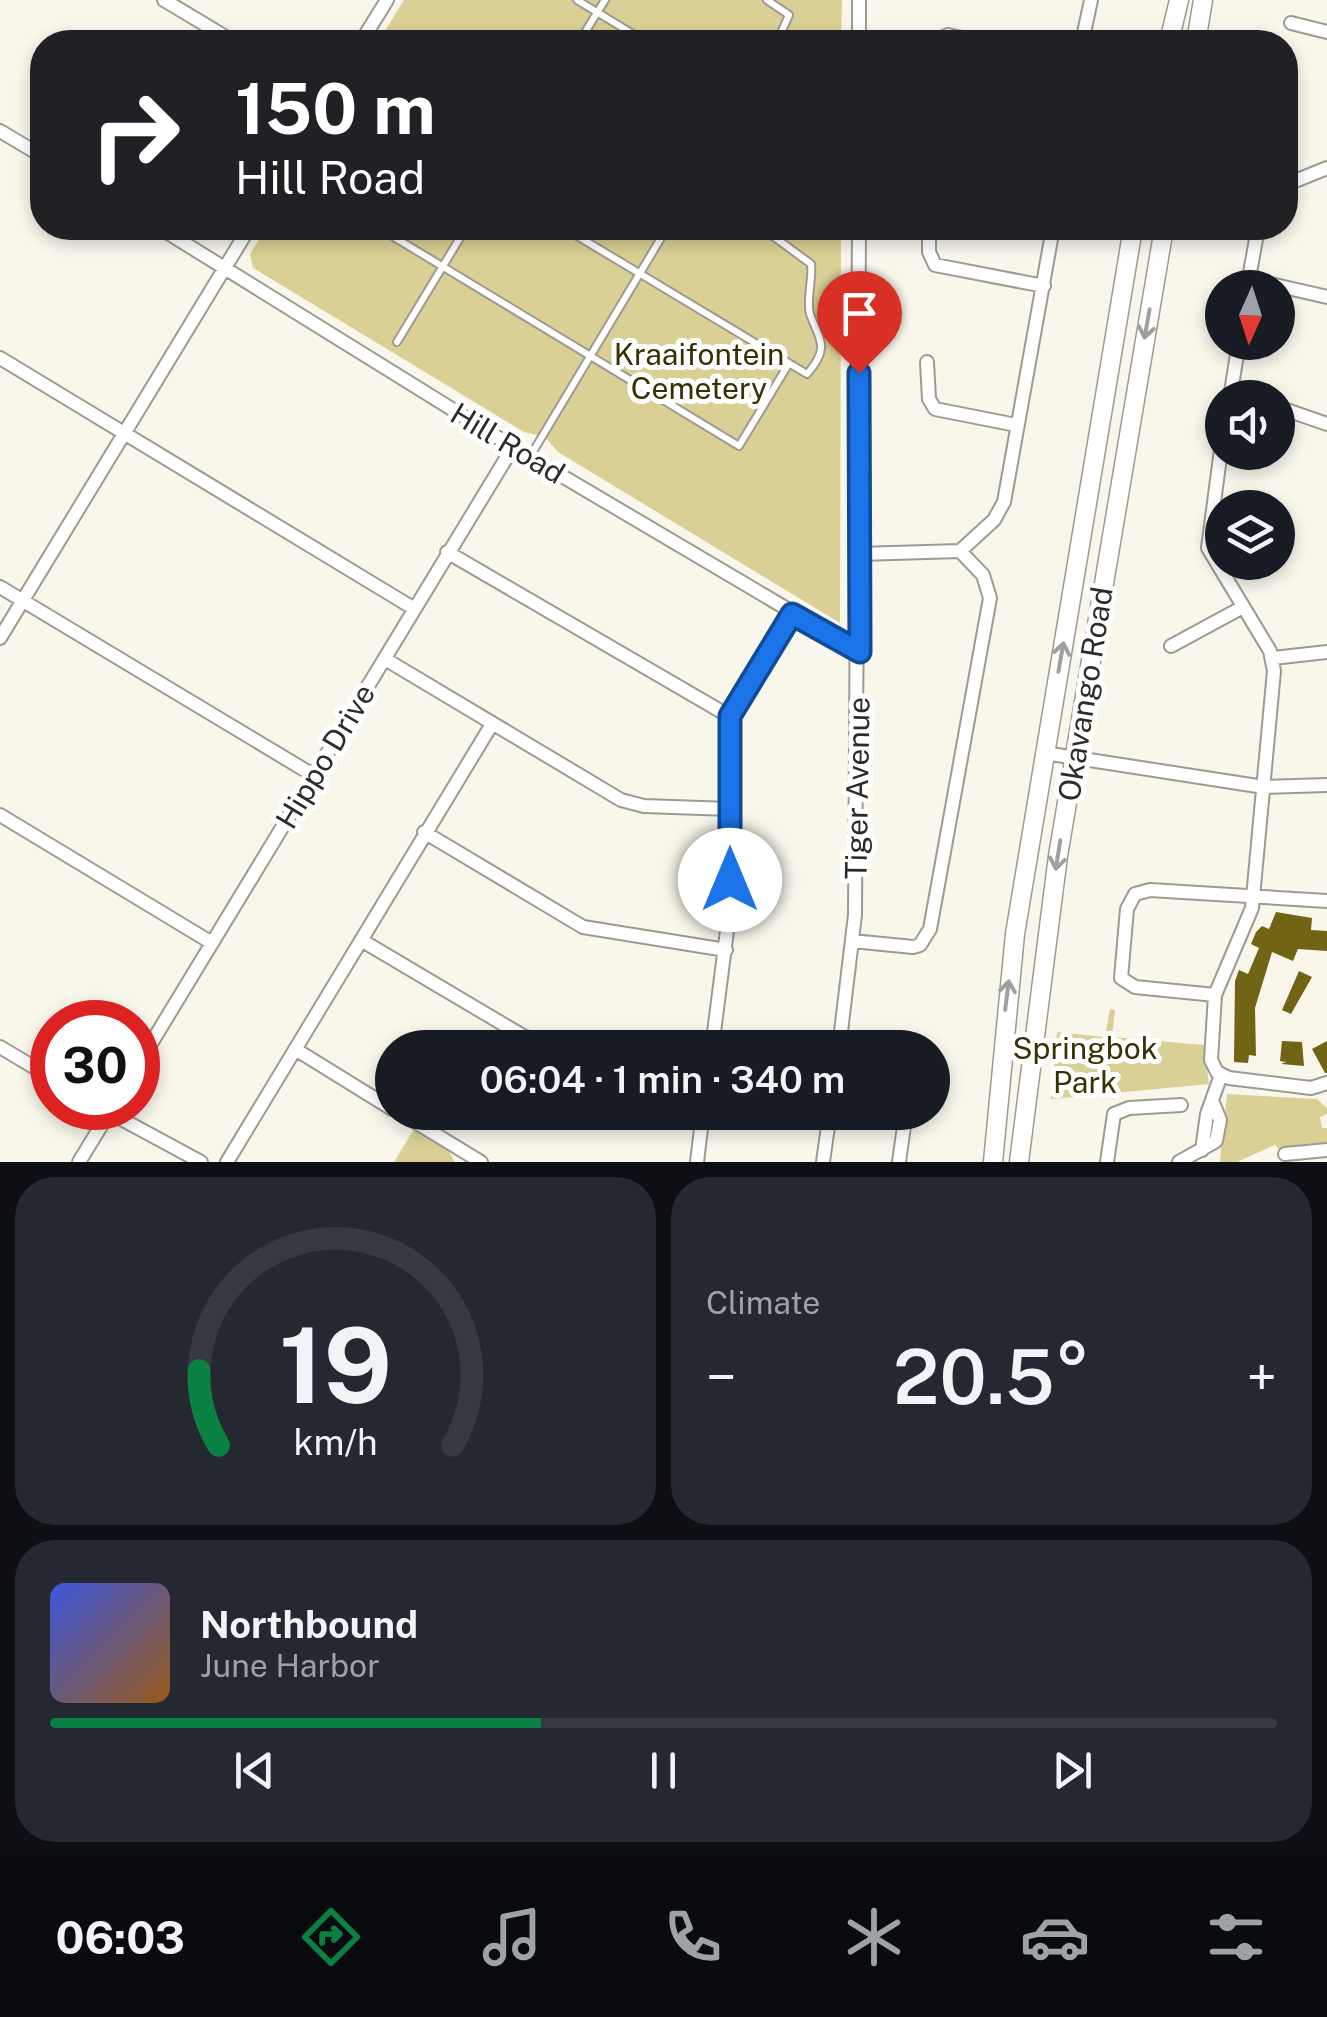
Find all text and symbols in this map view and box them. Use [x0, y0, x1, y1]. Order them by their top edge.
text: 150 m [235, 67, 436, 150]
icon: right [70, 70, 200, 200]
text: Hill Road [235, 151, 425, 204]
north arrow [1205, 270, 1295, 360]
map controls [1205, 270, 1295, 580]
pin [817, 271, 902, 374]
icon: arrive [832, 286, 887, 341]
one-way arrow [1137, 307, 1156, 339]
park label: Kraaifontein Cemetery [614, 336, 784, 406]
button: sound [1205, 380, 1295, 470]
street label: Hill Road [444, 395, 572, 491]
button: layers [1205, 490, 1295, 580]
street label: Okavango Road [1050, 584, 1120, 804]
one-way arrow [1052, 641, 1070, 674]
street label: Hippo Drive [268, 677, 382, 835]
street label: Tiger Avenue [837, 696, 877, 880]
position arrow [678, 828, 782, 932]
one-way arrow [1049, 838, 1067, 870]
one-way arrow [999, 980, 1017, 1012]
speed limit sign: 30 [30, 1000, 160, 1130]
park label: Springbok Park [1012, 1030, 1158, 1100]
text: 06:04 · 1 min · 340 m [480, 1057, 845, 1102]
text: Climate [706, 1284, 820, 1321]
text: 19 [279, 1304, 392, 1426]
text: 20.5° [893, 1333, 1090, 1421]
text: − [706, 1345, 737, 1409]
text: + [1247, 1345, 1277, 1409]
text: km/h [293, 1421, 378, 1463]
text: Northbound [200, 1602, 418, 1647]
text: June Harbor [200, 1647, 380, 1684]
icon: previous [227, 1743, 282, 1798]
icon: pause [636, 1743, 691, 1798]
icon: next [1045, 1743, 1100, 1798]
icon: directions [296, 1902, 366, 1972]
icon: music [477, 1902, 547, 1972]
icon: phone [658, 1902, 728, 1972]
icon: climate [839, 1902, 909, 1972]
icon: car [1020, 1902, 1090, 1972]
icon: filters [1201, 1902, 1271, 1972]
text: 06:03 [56, 1911, 185, 1964]

